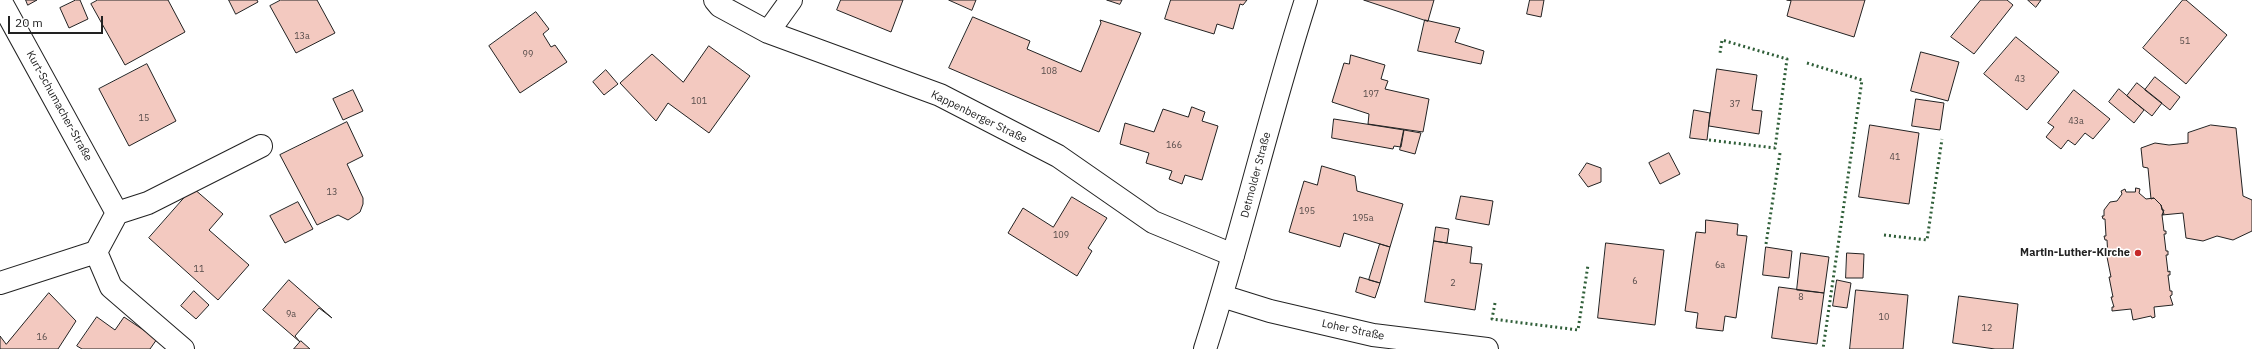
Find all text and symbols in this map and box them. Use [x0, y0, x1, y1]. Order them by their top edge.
scale bar [10, 8, 105, 34]
text: 20 m [15, 15, 43, 30]
house number: 13a [294, 31, 310, 41]
house number: 51 [2180, 36, 2190, 46]
street label: Kurt-Schumacher-Straße [23, 49, 95, 163]
house number: 99 [523, 49, 533, 59]
house number: 108 [1041, 66, 1057, 76]
house number: 43 [2015, 74, 2025, 84]
street label: Kappenberger Straße [929, 88, 1029, 146]
house number: 197 [1363, 89, 1379, 99]
house number: 101 [691, 96, 707, 106]
house number: 37 [1730, 99, 1740, 109]
house number: 15 [139, 113, 149, 123]
house number: 43a [2068, 116, 2084, 126]
street label: Detmolder Straße [1238, 131, 1274, 219]
house number: 166 [1166, 140, 1182, 150]
house number: 41 [1890, 152, 1900, 162]
house number: 13 [327, 187, 337, 197]
house number: 195 [1299, 206, 1315, 216]
house number: 195a [1352, 213, 1374, 223]
house number: 109 [1053, 230, 1069, 240]
place label: Martin-Luther-Kirche [2020, 246, 2130, 260]
marker: Martin-Luther-Kirche [2133, 248, 2143, 258]
house number: 6a [1715, 260, 1725, 270]
house number: 11 [194, 264, 204, 274]
house number: 6 [1632, 276, 1638, 286]
house number: 2 [1450, 278, 1456, 288]
house number: 8 [1798, 292, 1804, 302]
house number: 9a [286, 309, 296, 319]
house number: 10 [1879, 312, 1889, 322]
street label: Loher Straße [1320, 317, 1386, 343]
house number: 12 [1982, 323, 1992, 333]
house number: 16 [37, 332, 47, 342]

